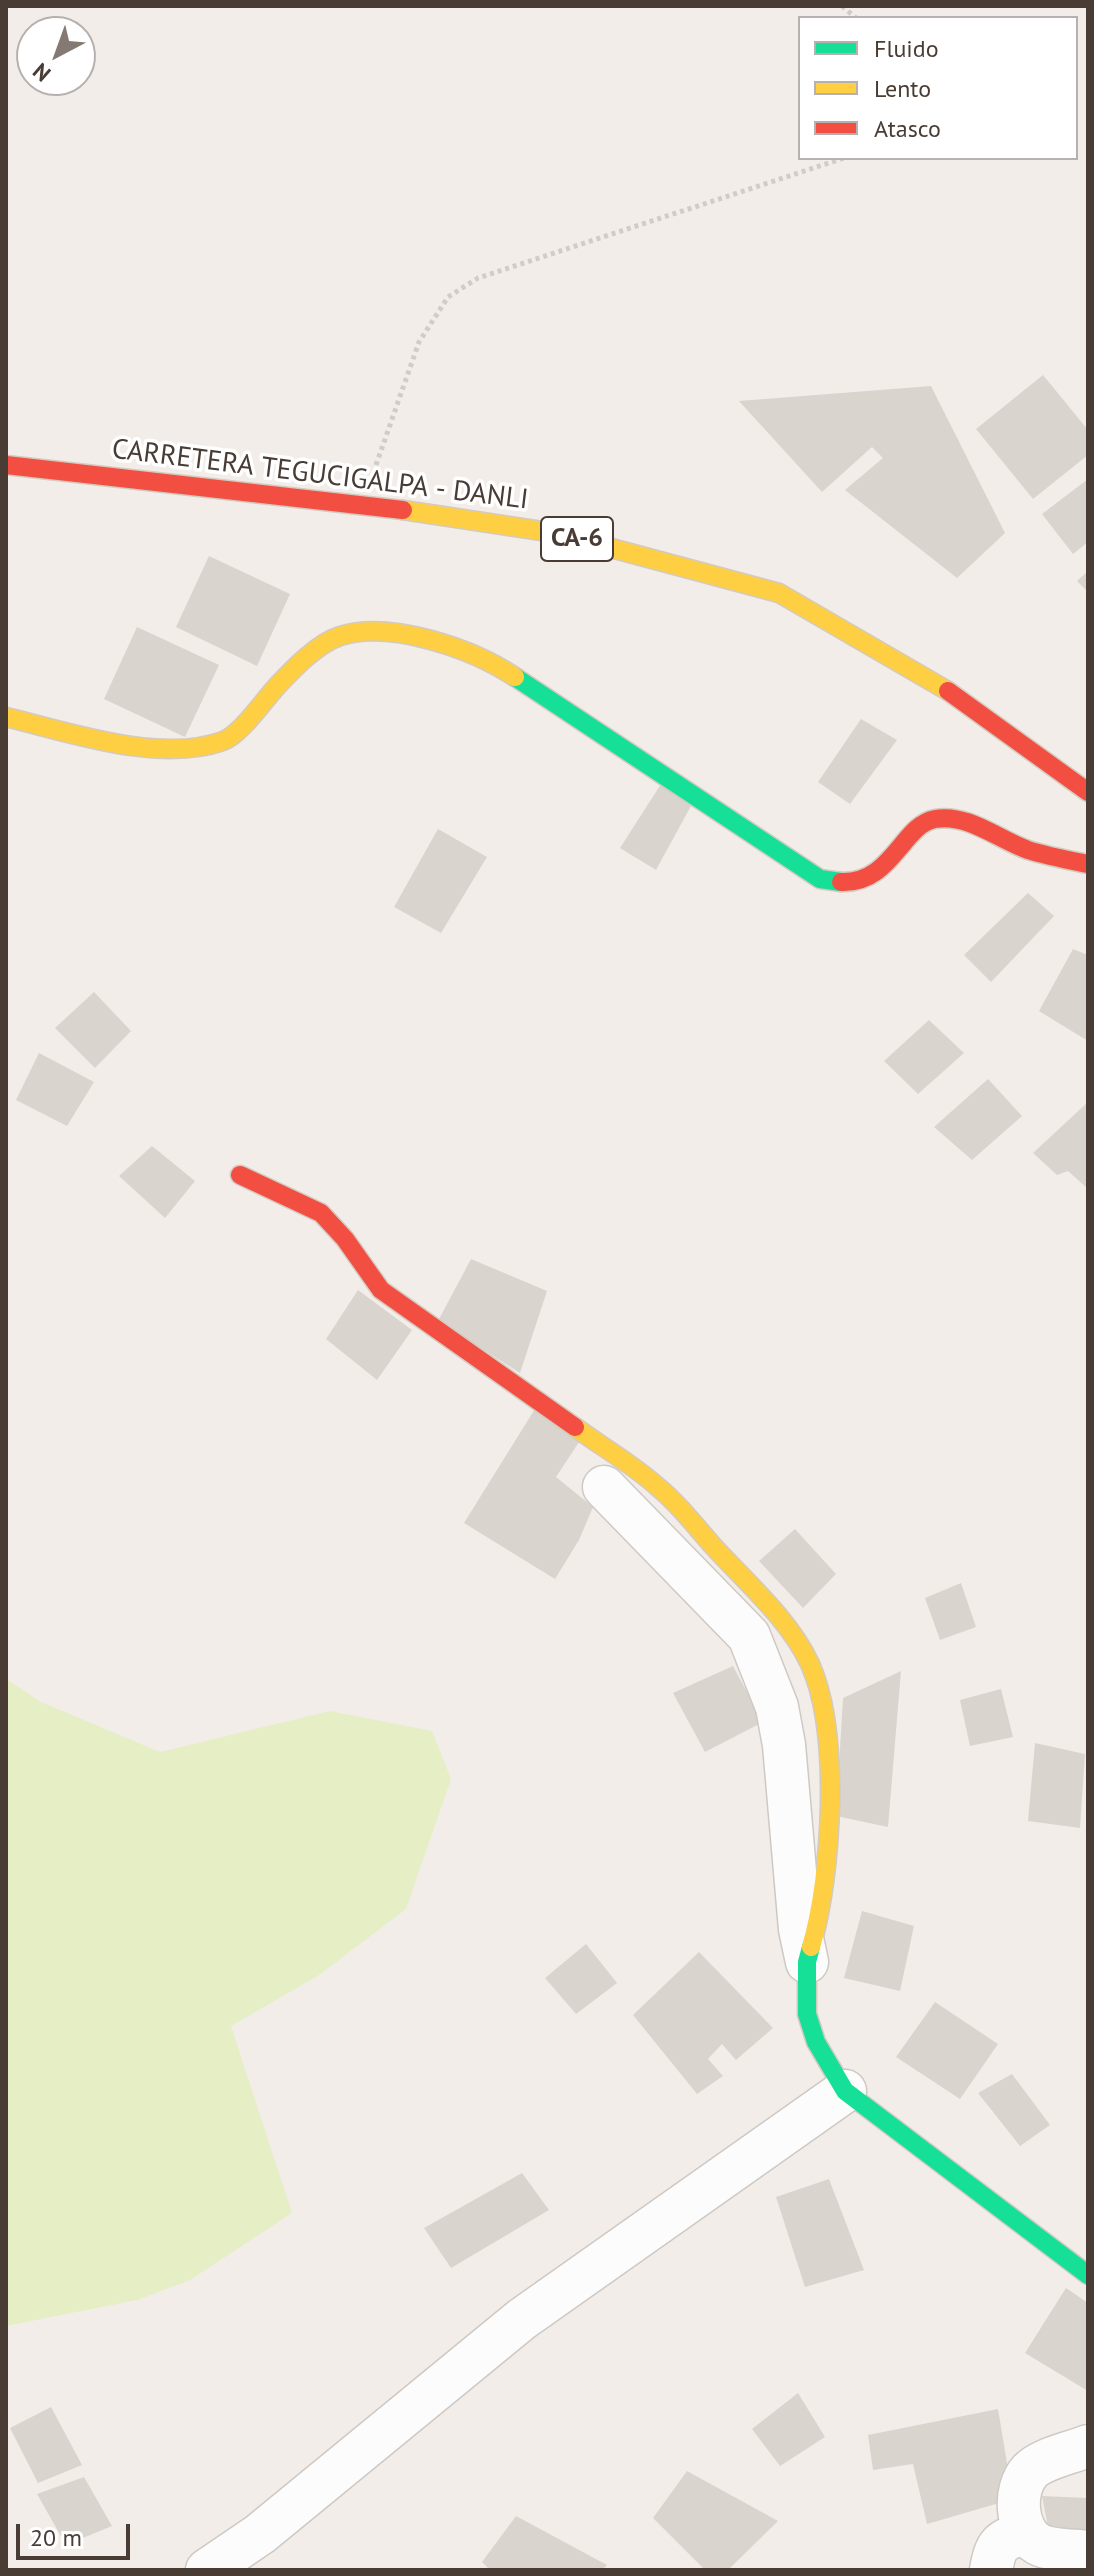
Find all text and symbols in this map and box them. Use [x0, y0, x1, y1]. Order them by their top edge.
north arrow [16, 16, 96, 96]
legend [798, 16, 1078, 160]
text: Fluido [874, 33, 939, 64]
text: N [27, 57, 56, 88]
text: Lento [874, 73, 931, 104]
text: Atasco [874, 113, 941, 144]
street label: CARRETERA TEGUCIGALPA - DANLI [110, 433, 530, 517]
road number: CA-6 [541, 517, 613, 561]
scale bar [20, 2508, 134, 2558]
text: 20 m [30, 2522, 82, 2553]

